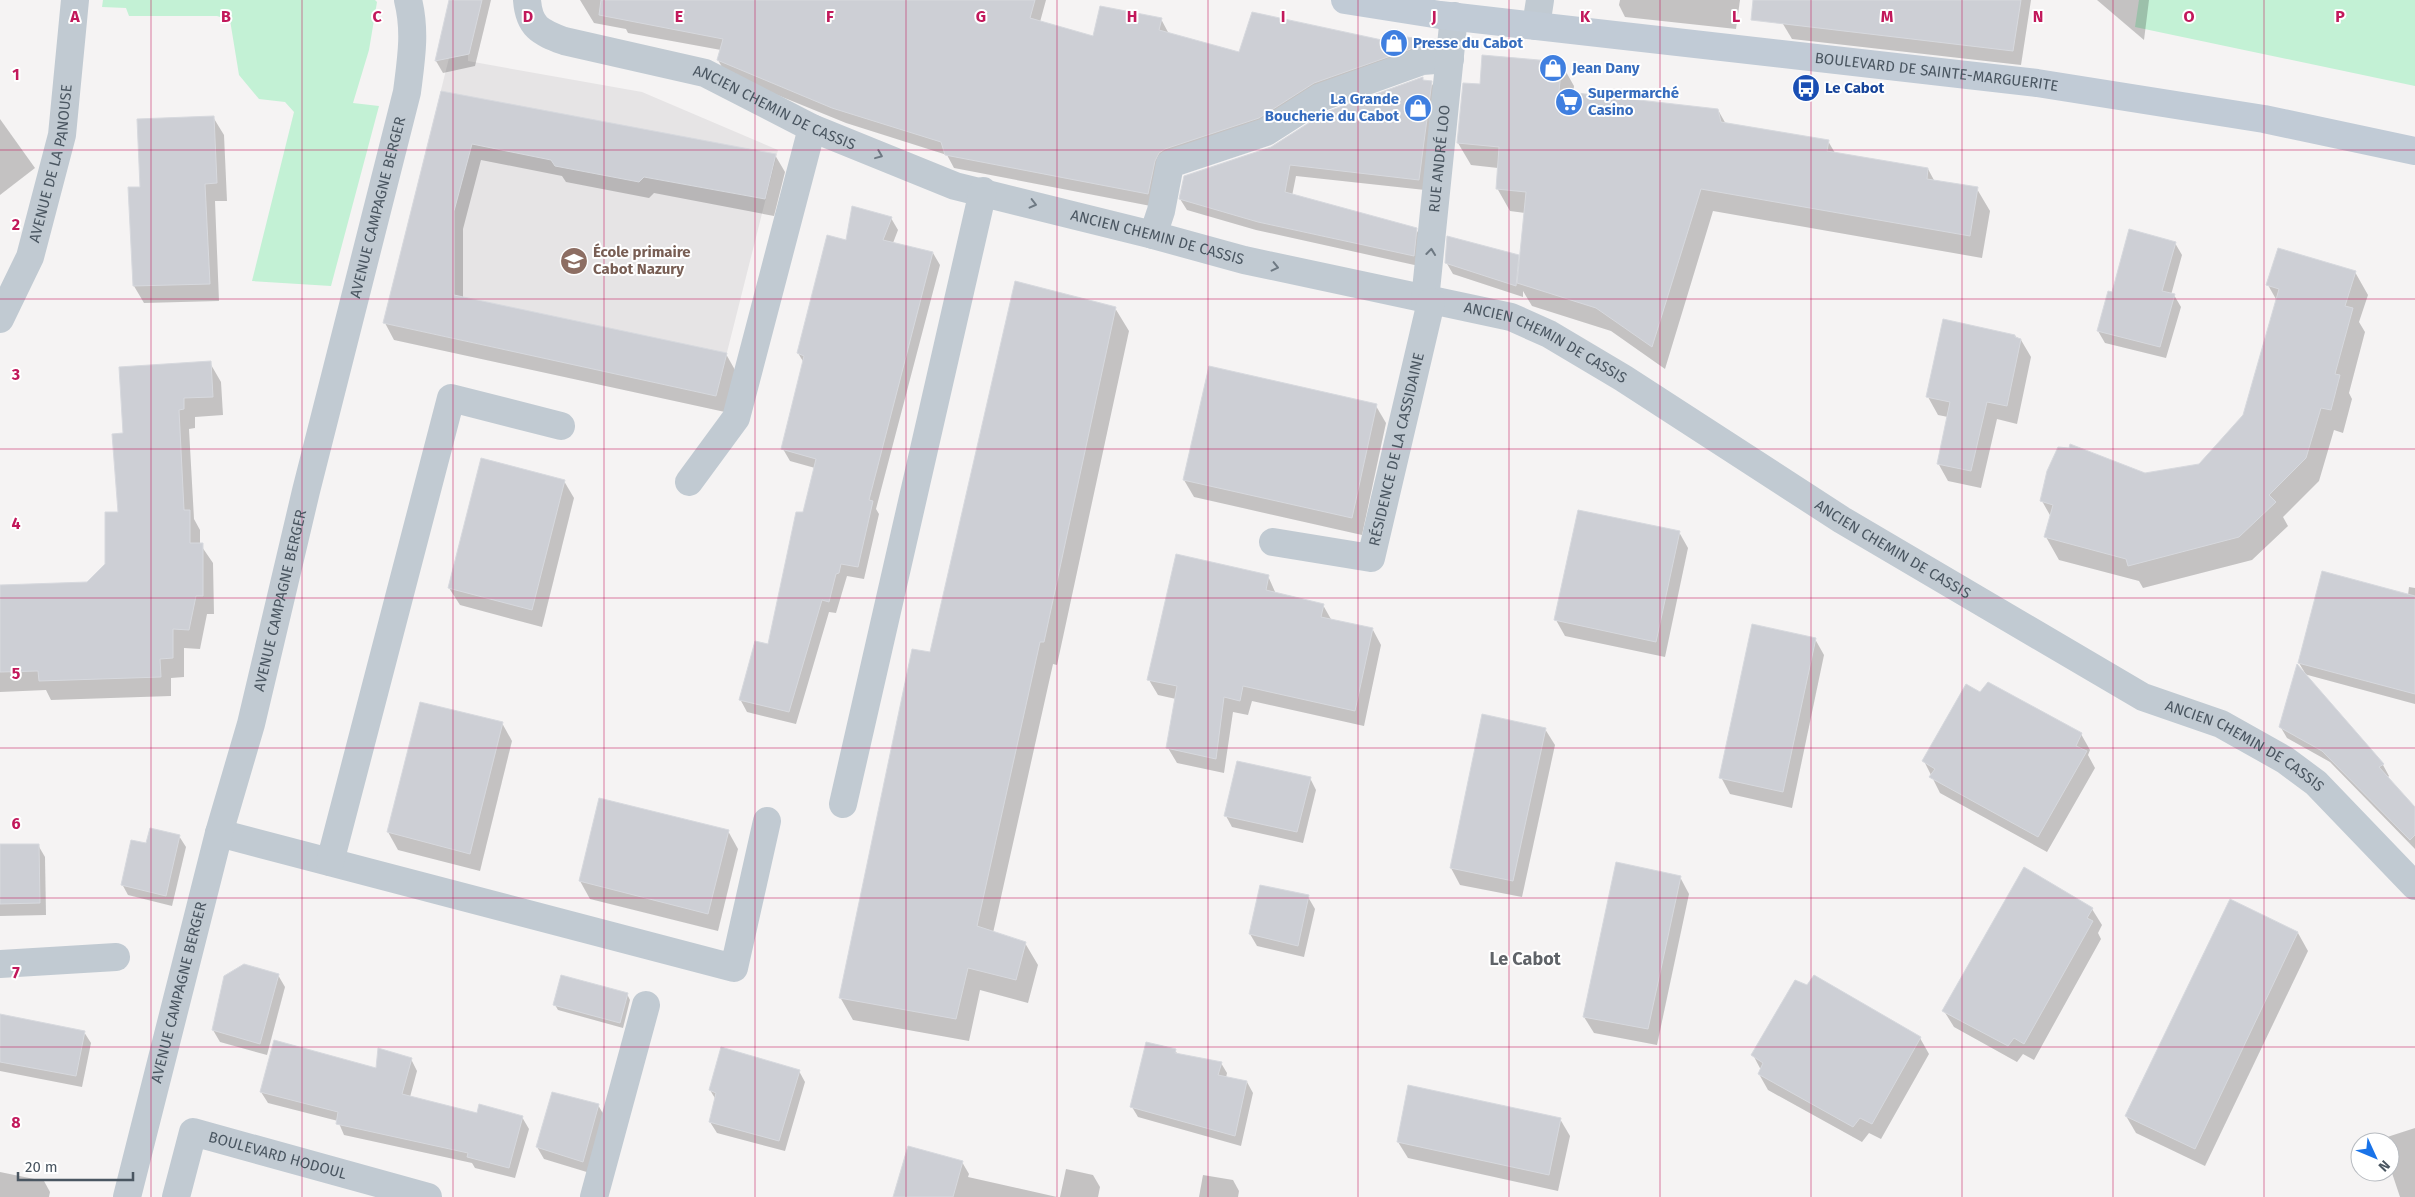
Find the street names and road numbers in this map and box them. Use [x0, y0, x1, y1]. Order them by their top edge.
street label: BOULEVARD DE SAINTE-MARGUERITE [1814, 49, 2060, 95]
street label: ANCIEN CHEMIN DE CASSIS [691, 62, 858, 154]
street label: AVENUE DE LA PANOUSE [25, 83, 76, 245]
street label: RUE ANDRÉ LOO [1425, 104, 1454, 213]
street label: AVENUE CAMPAGNE BERGER [346, 115, 409, 300]
street label: ANCIEN CHEMIN DE CASSIS [1069, 206, 1246, 269]
street label: ANCIEN CHEMIN DE CASSIS [1462, 298, 1630, 387]
street label: RÉSIDENCE DE LA CASSIDAINE [1365, 351, 1428, 548]
street label: ANCIEN CHEMIN DE CASSIS [1811, 496, 1974, 603]
street label: AVENUE CAMPAGNE BERGER [250, 508, 310, 693]
street label: ANCIEN CHEMIN DE CASSIS [2163, 696, 2328, 795]
street label: AVENUE CAMPAGNE BERGER [147, 900, 210, 1085]
street label: BOULEVARD HODOUL [207, 1128, 349, 1183]

